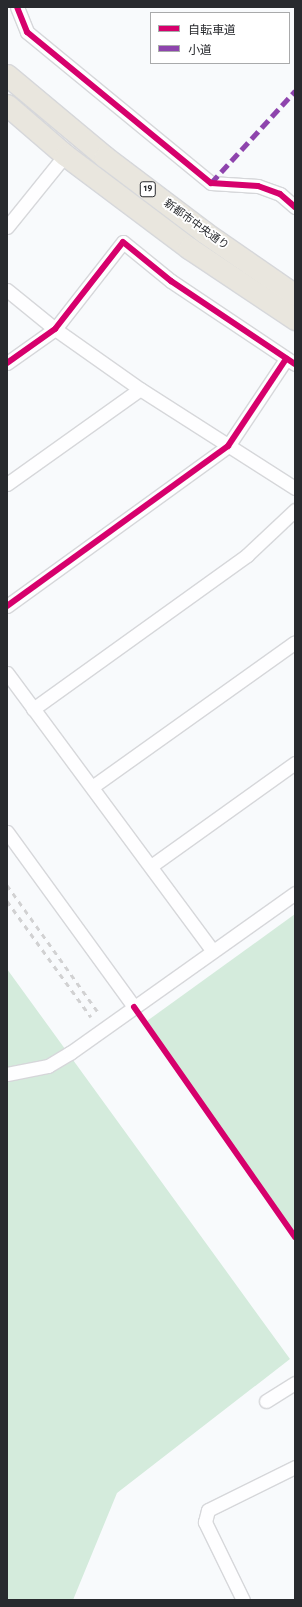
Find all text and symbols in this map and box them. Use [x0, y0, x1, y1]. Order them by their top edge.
legend [150, 12, 290, 64]
text: 自転車道 [188, 24, 236, 36]
text: 小道 [188, 44, 212, 56]
road number: 19 [139, 181, 157, 197]
street label: 新都市中央通り [161, 197, 231, 253]

